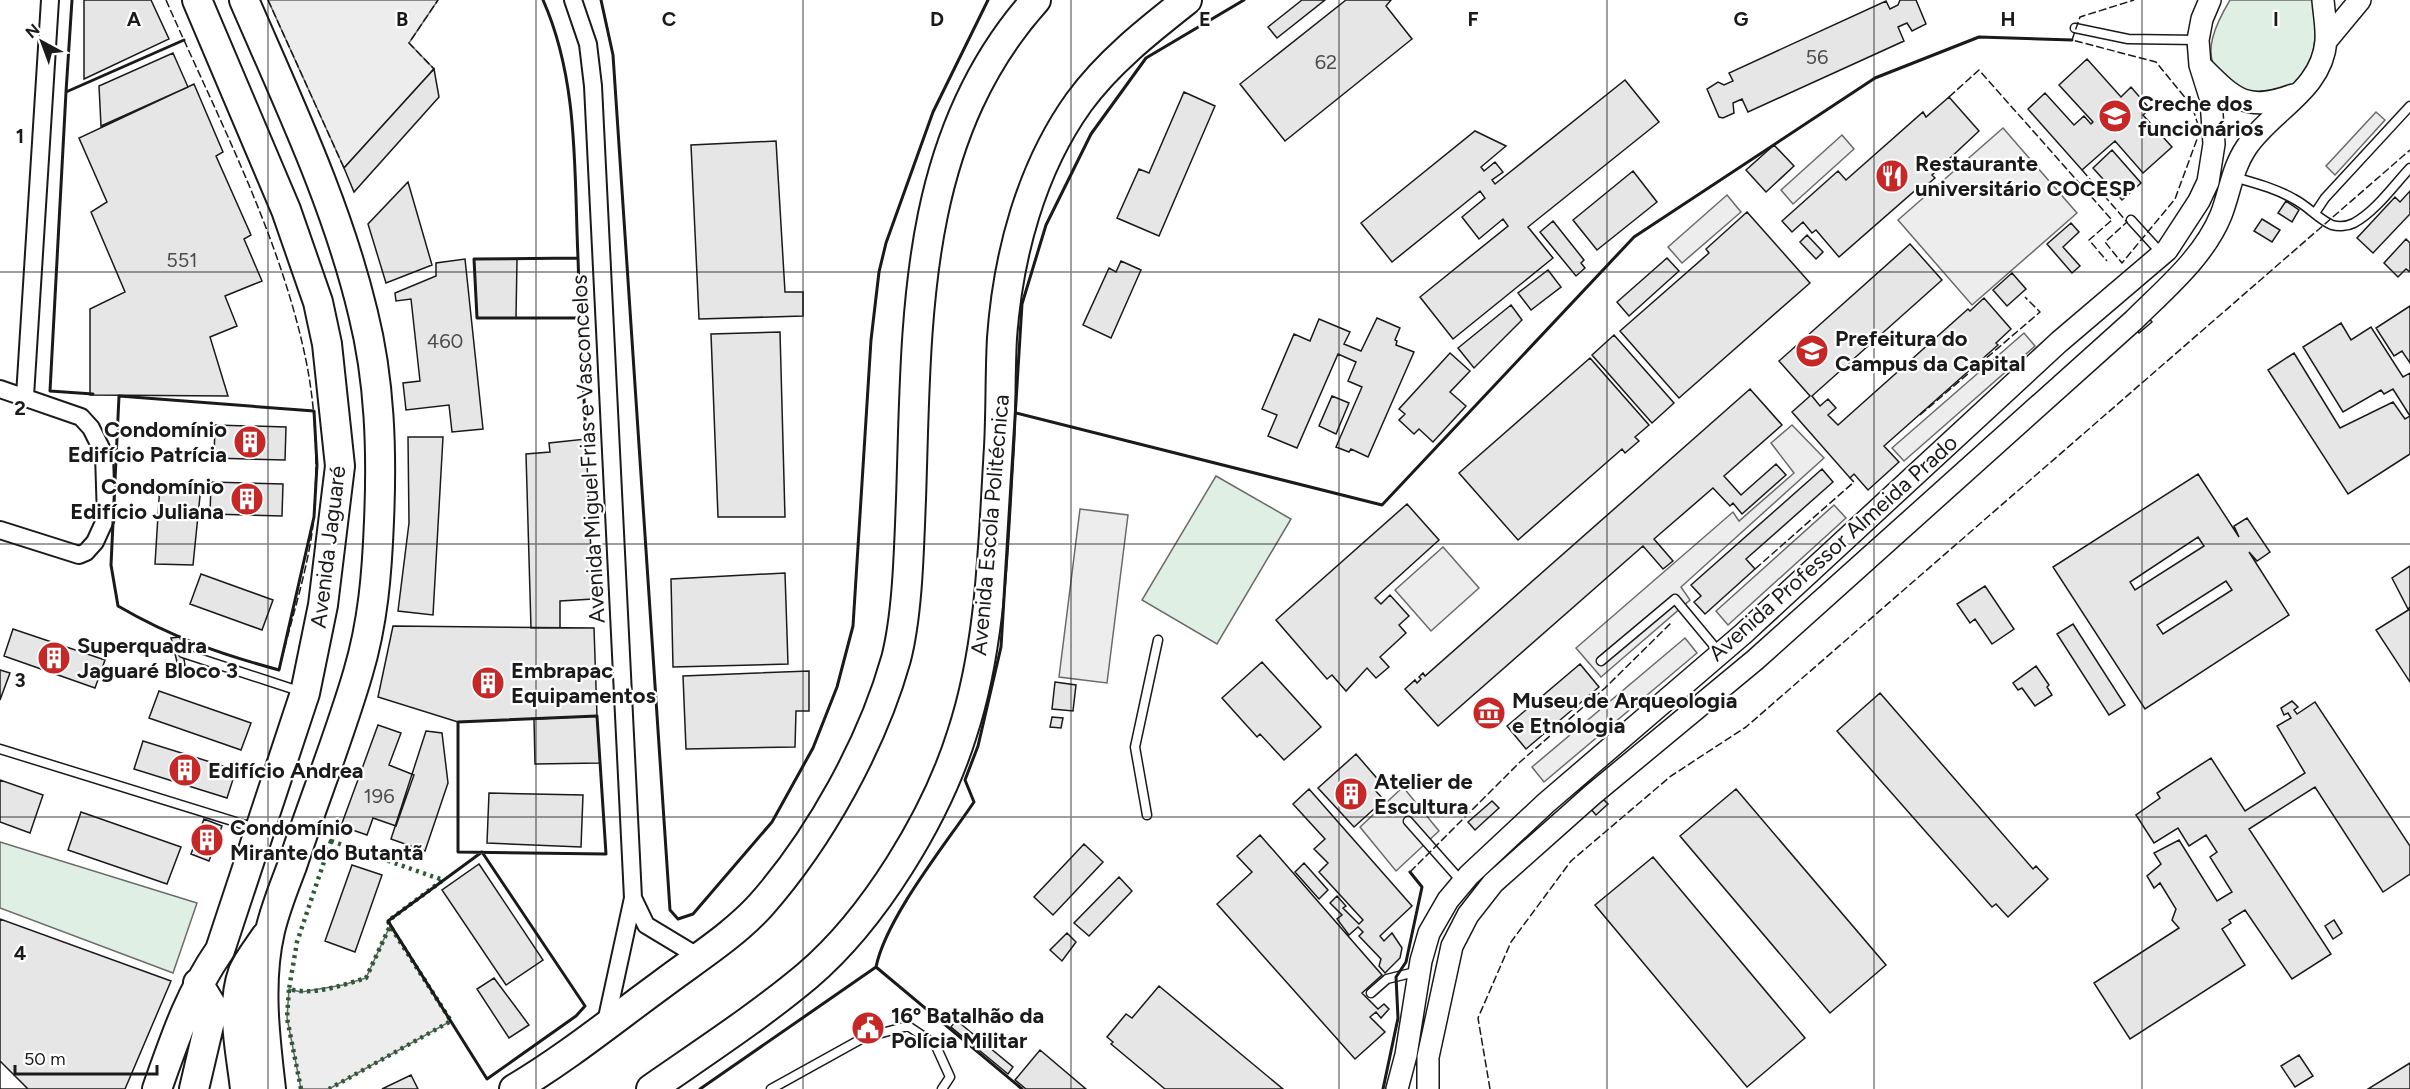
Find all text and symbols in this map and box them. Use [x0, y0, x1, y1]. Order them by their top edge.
text: A [127, 7, 142, 31]
text: B [396, 7, 408, 31]
text: C [662, 7, 676, 31]
text: D [930, 7, 944, 31]
text: E [1199, 7, 1211, 31]
text: F [1467, 7, 1479, 31]
text: G [1734, 7, 1749, 31]
text: H [2001, 7, 2016, 31]
text: I [2273, 7, 2279, 31]
north arrow [12, 12, 72, 72]
text: N [22, 20, 43, 42]
house number: 56 [1806, 45, 1828, 69]
house number: 62 [1315, 50, 1337, 74]
place label: Creche dos funcionários [2138, 90, 2263, 142]
school or university icon: Creche dos funcionários [2097, 98, 2133, 134]
text: 1 [16, 124, 24, 148]
place label: Restaurante universitário COCESP [1915, 150, 2135, 202]
restaurant icon: Restaurante universitário COCESP [1874, 158, 1910, 194]
house number: 551 [166, 248, 198, 272]
street label: Avenida Miguel Frias e Vasconcelos [565, 274, 611, 624]
place label: Prefeitura do Campus da Capital [1835, 325, 2026, 377]
house number: 460 [427, 329, 463, 353]
school or university icon: Prefeitura do Campus da Capital [1794, 333, 1830, 369]
street label: Avenida Escola Politécnica [965, 393, 1015, 657]
text: 2 [14, 396, 26, 420]
place label: Condomínio Edifício Patrícia [68, 416, 227, 468]
building icon: Condomínio Edifício Patrícia [232, 424, 268, 460]
street label: Avenida Professor Almeida Prado [1703, 429, 1963, 667]
street label: Avenida Jaguaré [305, 464, 351, 630]
place label: Condomínio Edifício Juliana [70, 473, 224, 525]
building icon: Condomínio Edifício Juliana [229, 481, 265, 517]
place label: Superquadra Jaguaré Bloco 3 [77, 632, 238, 684]
building icon: Superquadra Jaguaré Bloco 3 [36, 640, 72, 676]
place label: Embrapac Equipamentos [511, 657, 656, 709]
building icon: Embrapac Equipamentos [470, 665, 506, 701]
text: 3 [14, 668, 26, 692]
place label: Museu de Arqueologia e Etnologia [1512, 687, 1737, 739]
museum icon: Museu de Arqueologia e Etnologia [1471, 695, 1507, 731]
building icon: Edifício Andrea [167, 752, 203, 788]
place label: Edifício Andrea [208, 757, 364, 784]
place label: Atelier de Escultura [1374, 768, 1473, 820]
building icon: Atelier de Escultura [1333, 776, 1369, 812]
house number: 196 [364, 784, 394, 808]
place label: Condomínio Mirante do Butantã [230, 814, 423, 866]
building icon: Condomínio Mirante do Butantã [189, 822, 225, 858]
text: 4 [14, 941, 27, 965]
place label: 16º Batalhão da Polícia Militar [891, 1002, 1044, 1054]
public building icon: 16º Batalhão da Polícia Militar [850, 1010, 886, 1046]
scale bar [15, 1038, 158, 1076]
text: 50 m [24, 1048, 66, 1070]

